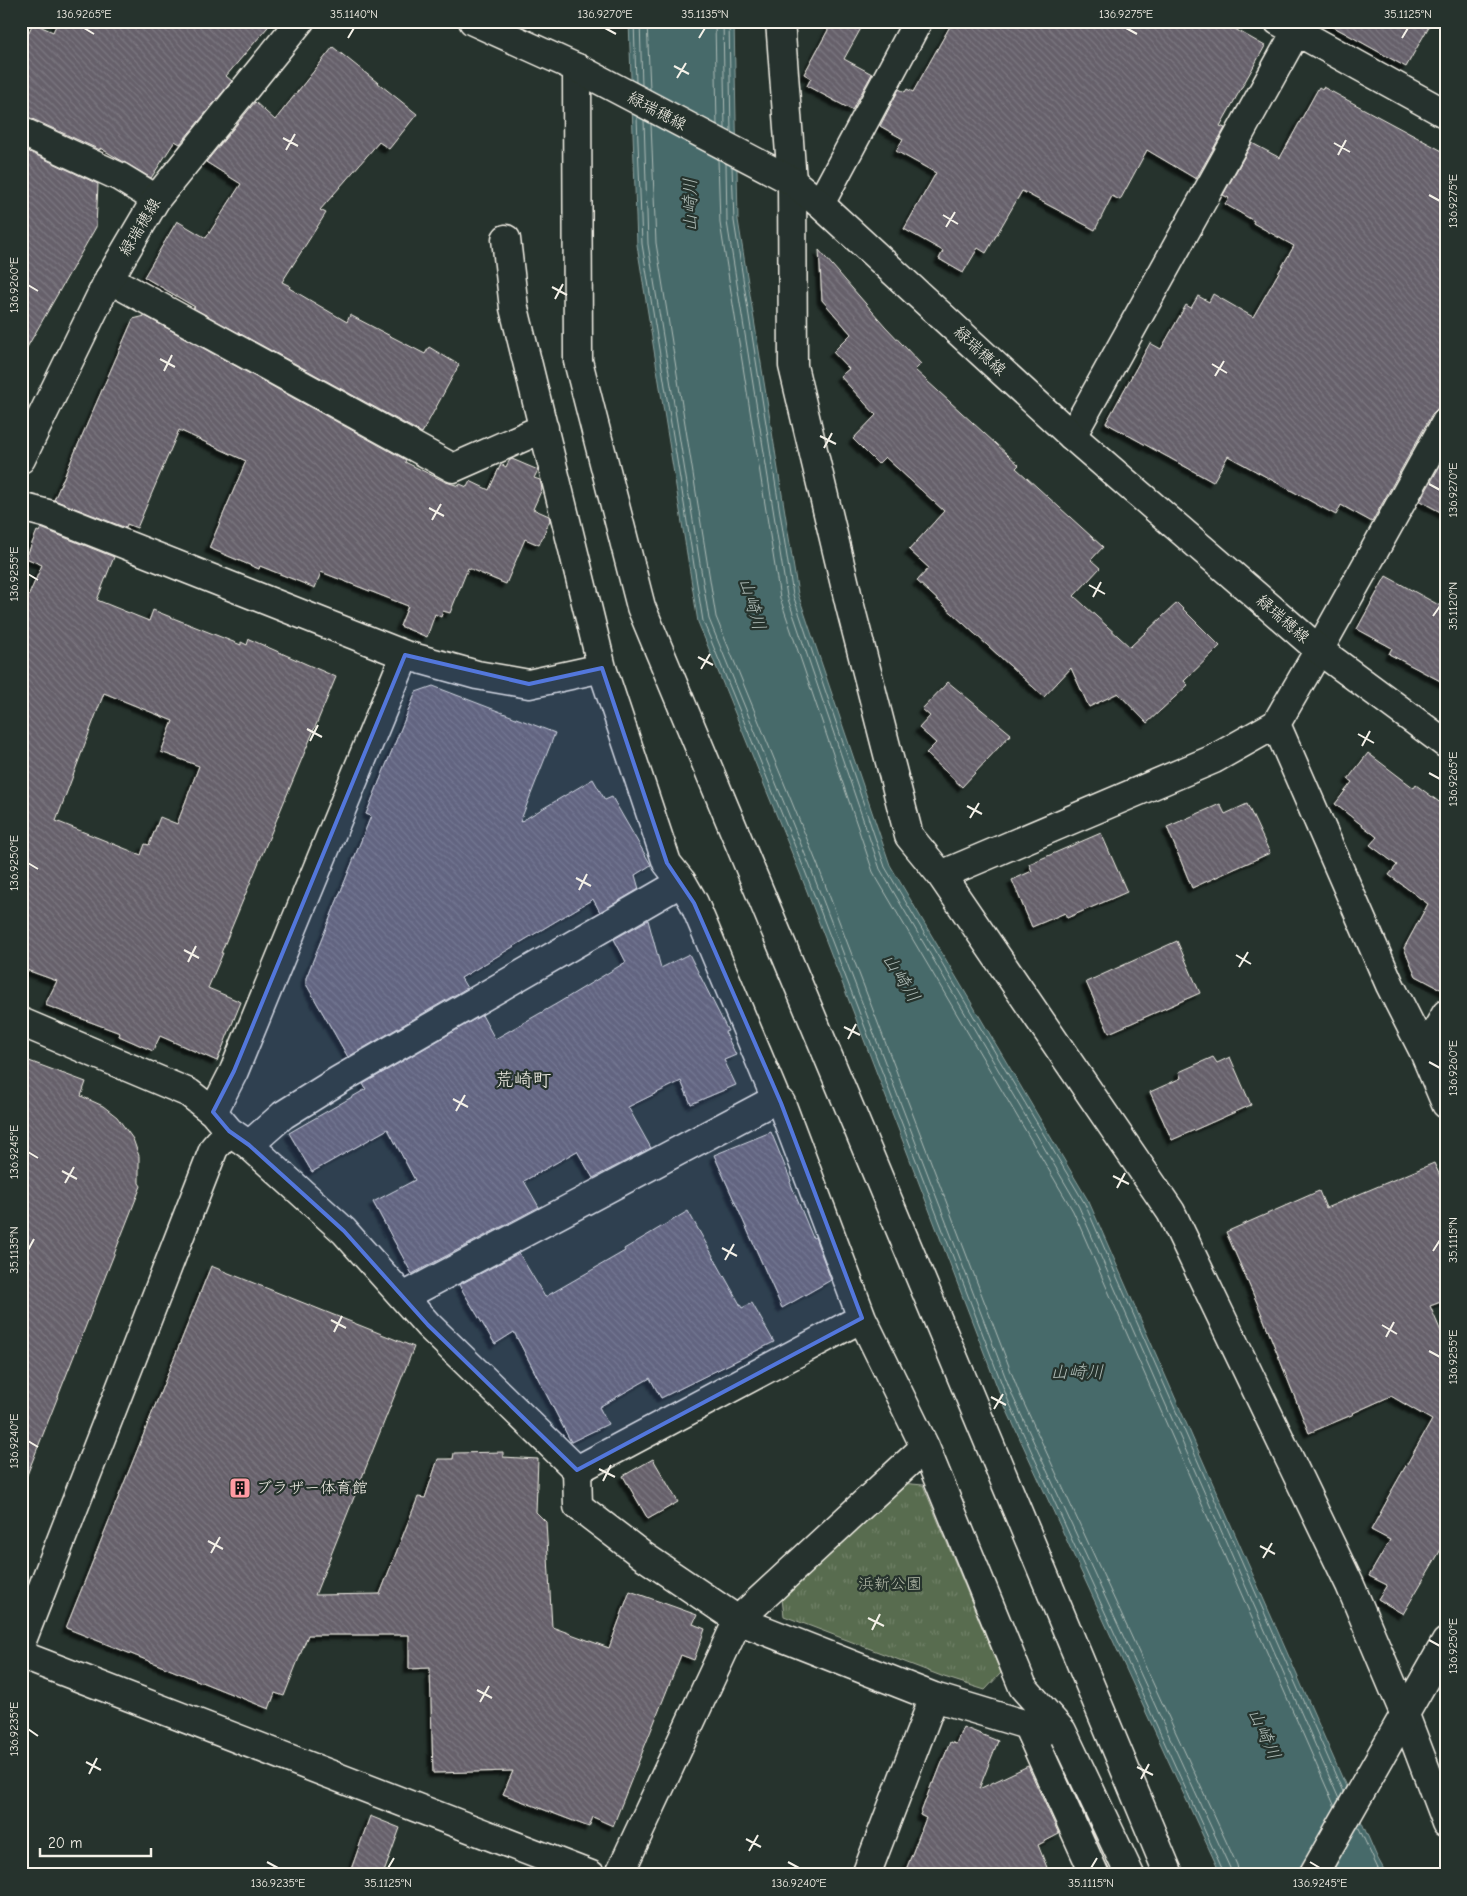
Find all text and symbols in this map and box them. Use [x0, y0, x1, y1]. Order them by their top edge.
text: 136.9265°E [56, 7, 112, 21]
text: 35.1140°N [330, 7, 378, 21]
text: 136.9270°E [578, 7, 632, 21]
text: 35.1135°N [681, 7, 729, 21]
text: 136.9275°E [1099, 7, 1153, 21]
text: 35.1125°N [1384, 7, 1432, 21]
street label: 緑瑞穂線 [625, 88, 689, 134]
text: 136.9275°E [1446, 174, 1460, 228]
water label: 山崎川 [680, 178, 701, 232]
street label: 緑瑞穂線 [116, 195, 164, 259]
text: 136.9260°E [7, 257, 21, 313]
street label: 緑瑞穂線 [950, 323, 1010, 379]
text: 136.9270°E [1446, 463, 1460, 517]
text: 136.9255°E [7, 546, 21, 602]
water label: 山崎川 [734, 575, 770, 633]
text: 35.1120°N [1446, 582, 1460, 630]
street label: 緑瑞穂線 [1253, 591, 1313, 647]
text: 136.9265°E [1446, 751, 1460, 807]
text: 136.9250°E [7, 835, 21, 891]
water label: 山崎川 [878, 950, 924, 1006]
text: 136.9260°E [1446, 1040, 1460, 1096]
district label: 荒崎町 [494, 1069, 552, 1091]
text: 136.9245°E [7, 1125, 21, 1179]
text: 35.1115°N [1446, 1217, 1460, 1263]
text: 35.1135°N [7, 1226, 21, 1274]
text: 136.9255°E [1446, 1329, 1460, 1385]
water label: 山崎川 [1050, 1362, 1104, 1383]
text: 136.9240°E [7, 1413, 21, 1469]
building icon: ブラザー体育館 [228, 1476, 252, 1500]
place label: ブラザー体育館 [256, 1479, 368, 1497]
park label: 浜新公園 [858, 1575, 922, 1593]
text: 136.9250°E [1446, 1618, 1460, 1674]
text: 136.9235°E [7, 1702, 21, 1756]
water label: 山崎川 [1243, 1705, 1285, 1763]
scale bar [40, 1826, 151, 1858]
text: 20 m [48, 1834, 82, 1852]
text: 136.9235°E [251, 1876, 305, 1890]
text: 35.1125°N [364, 1876, 412, 1890]
text: 136.9240°E [771, 1876, 827, 1890]
text: 35.1115°N [1068, 1876, 1114, 1890]
text: 136.9245°E [1293, 1876, 1347, 1890]

